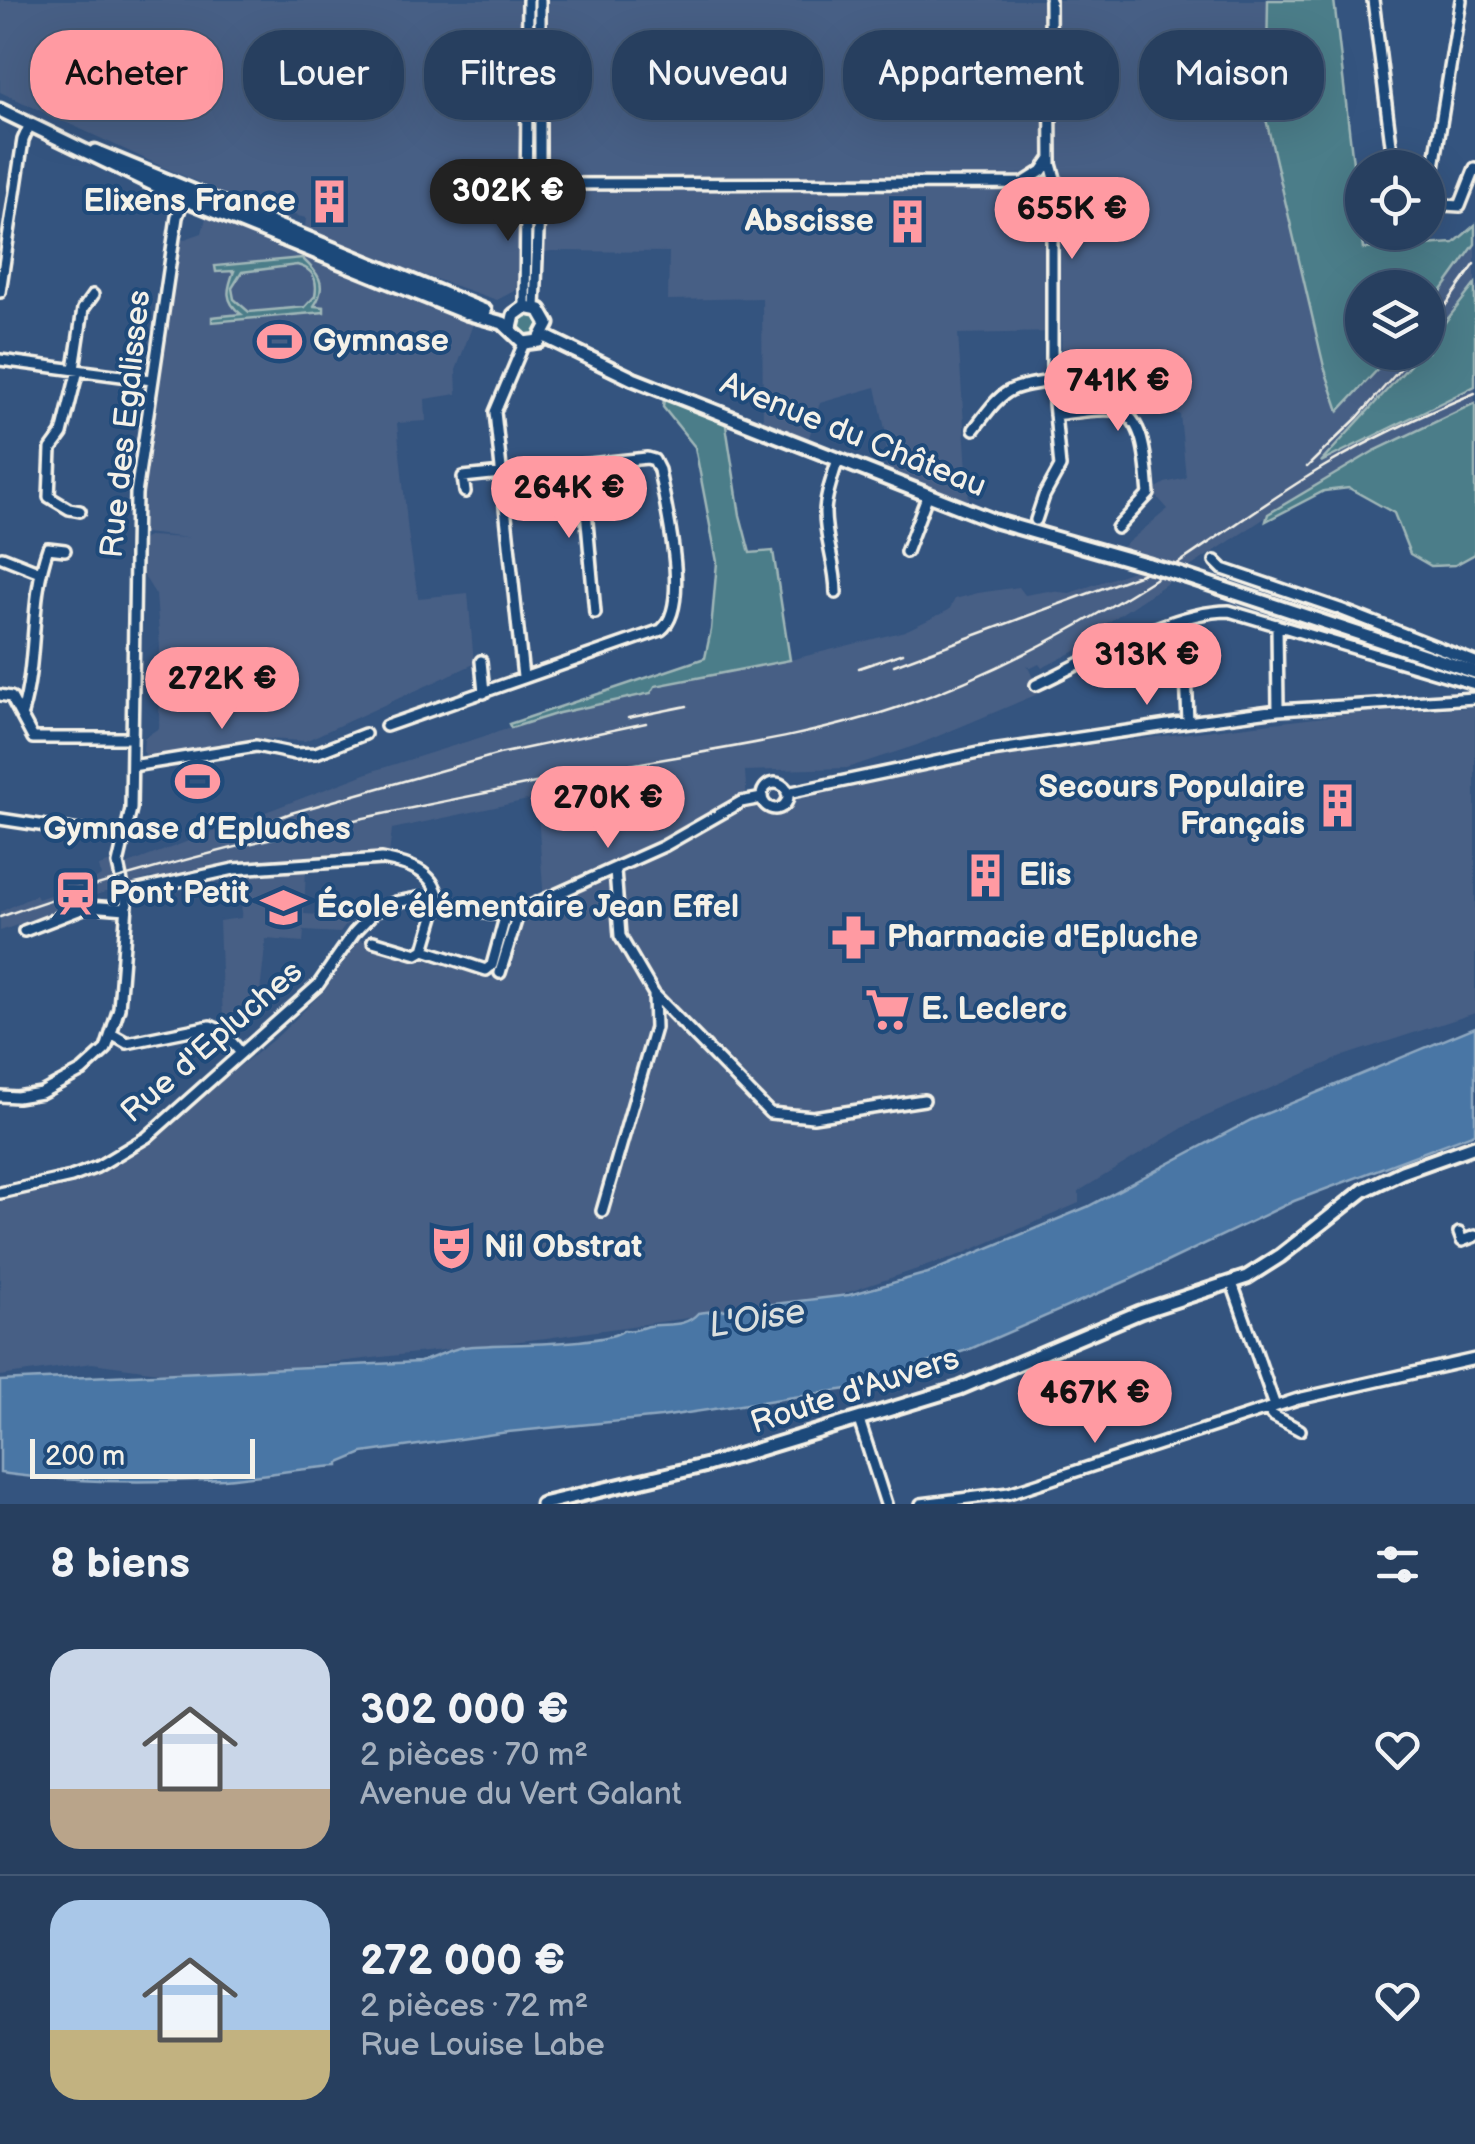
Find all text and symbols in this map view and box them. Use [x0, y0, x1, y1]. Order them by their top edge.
chip: Acheter [30, 30, 223, 120]
chip: Louer [243, 30, 404, 120]
chip: Filtres [424, 30, 592, 120]
chip: Nouveau [612, 30, 823, 120]
chip: Appartement [843, 30, 1119, 120]
chip: Maison [1139, 30, 1324, 120]
map controls [1345, 150, 1445, 370]
button: locate [1345, 150, 1445, 250]
pin: 302K € [427, 159, 589, 244]
text: 302K € [452, 172, 564, 211]
building icon: Elixens France [305, 177, 353, 225]
pin: 655K € [991, 177, 1153, 262]
place label: Elixens France [84, 182, 296, 221]
text: 655K € [1017, 190, 1127, 229]
building icon: Abscisse [883, 197, 931, 245]
place label: Abscisse [744, 202, 874, 241]
button: layers [1345, 270, 1445, 370]
street label: Rue des Egalisses [93, 288, 159, 560]
sports icon: Gymnase [256, 317, 304, 365]
place label: Gymnase [313, 322, 449, 361]
pin: 741K € [1037, 349, 1199, 434]
text: 741K € [1066, 362, 1170, 401]
street label: Avenue du Château [714, 364, 992, 506]
pin: 264K € [488, 456, 650, 541]
text: 264K € [513, 469, 625, 508]
pin: 313K € [1066, 623, 1228, 708]
text: 313K € [1094, 636, 1200, 675]
pin: 272K € [141, 647, 303, 732]
text: 272K € [167, 660, 277, 699]
sports icon: Gymnase d’Epluches [173, 757, 221, 805]
pin: 270K € [527, 766, 689, 851]
place label: Secours Populaire Français [1039, 768, 1305, 844]
text: 270K € [553, 779, 663, 818]
building icon: Secours Populaire Français [1314, 781, 1362, 829]
place label: Gymnase d’Epluches [43, 810, 351, 849]
building icon: Elis [962, 851, 1010, 899]
place label: Elis [1019, 856, 1071, 895]
station icon: Pont Petit [52, 869, 100, 917]
place label: Pont Petit [109, 874, 250, 913]
school or university icon: École élémentaire Jean Effel [259, 883, 307, 931]
place label: École élémentaire Jean Effel [316, 886, 739, 927]
pharmacy icon: Pharmacie d'Epluche [830, 913, 878, 961]
place label: Pharmacie d'Epluche [887, 918, 1198, 957]
street label: Rue d'Epluches [113, 952, 311, 1131]
supermarket icon: E. Leclerc [864, 985, 912, 1033]
place label: E. Leclerc [921, 990, 1067, 1029]
theatre icon: Nil Obstrat [427, 1223, 475, 1271]
place label: Nil Obstrat [484, 1228, 643, 1267]
water label: L'Oise [706, 1290, 808, 1348]
street label: Route d'Auvers [746, 1339, 964, 1443]
pin: 467K € [1014, 1361, 1176, 1446]
text: 467K € [1040, 1374, 1150, 1413]
scale bar [30, 1434, 255, 1478]
text: 200 m [45, 1440, 125, 1473]
icon: filters [1370, 1537, 1425, 1592]
text: 8 biens [50, 1539, 190, 1590]
text: 302 000 € [360, 1685, 569, 1736]
icon: home [130, 1689, 250, 1809]
icon: heart [1370, 1722, 1425, 1777]
text: 2 pièces · 70 m² [360, 1736, 588, 1775]
text: Avenue du Vert Galant [360, 1775, 682, 1814]
text: 272 000 € [360, 1936, 565, 1987]
icon: home [130, 1940, 250, 2060]
icon: heart [1370, 1973, 1425, 2028]
text: 2 pièces · 72 m² [360, 1987, 588, 2026]
text: Rue Louise Labe [360, 2026, 605, 2065]

